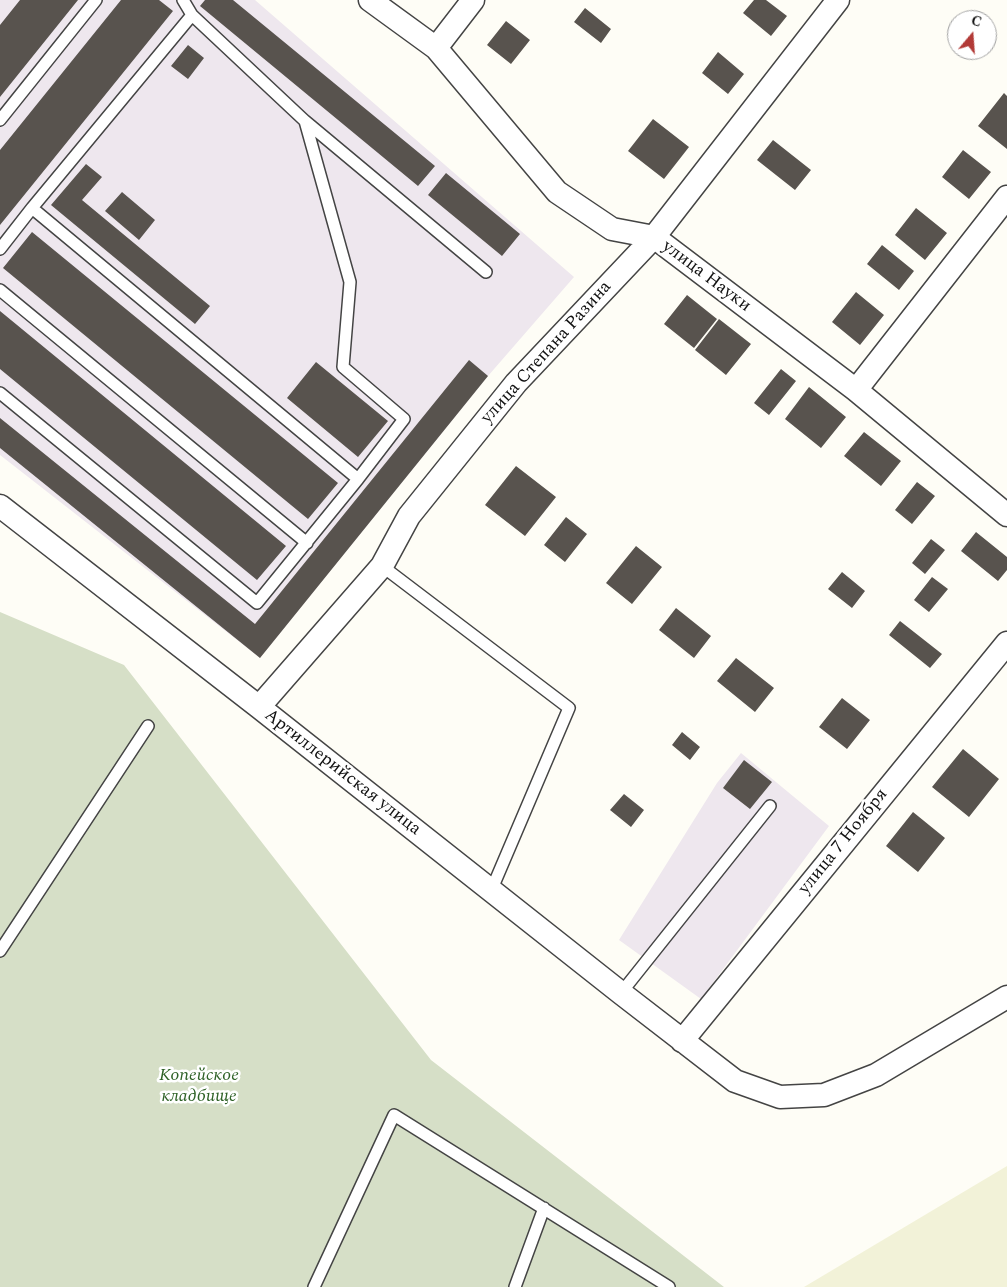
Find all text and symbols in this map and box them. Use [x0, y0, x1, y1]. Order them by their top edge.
north arrow [947, 10, 997, 60]
text: С [968, 10, 984, 33]
street label: улица Науки [657, 237, 755, 317]
street label: улица Степана Разина [477, 277, 617, 429]
street label: Артиллерийская улица [259, 705, 425, 841]
street label: улица 7 Ноября [795, 785, 893, 899]
park label: Копейское кладбище [159, 1065, 239, 1108]

